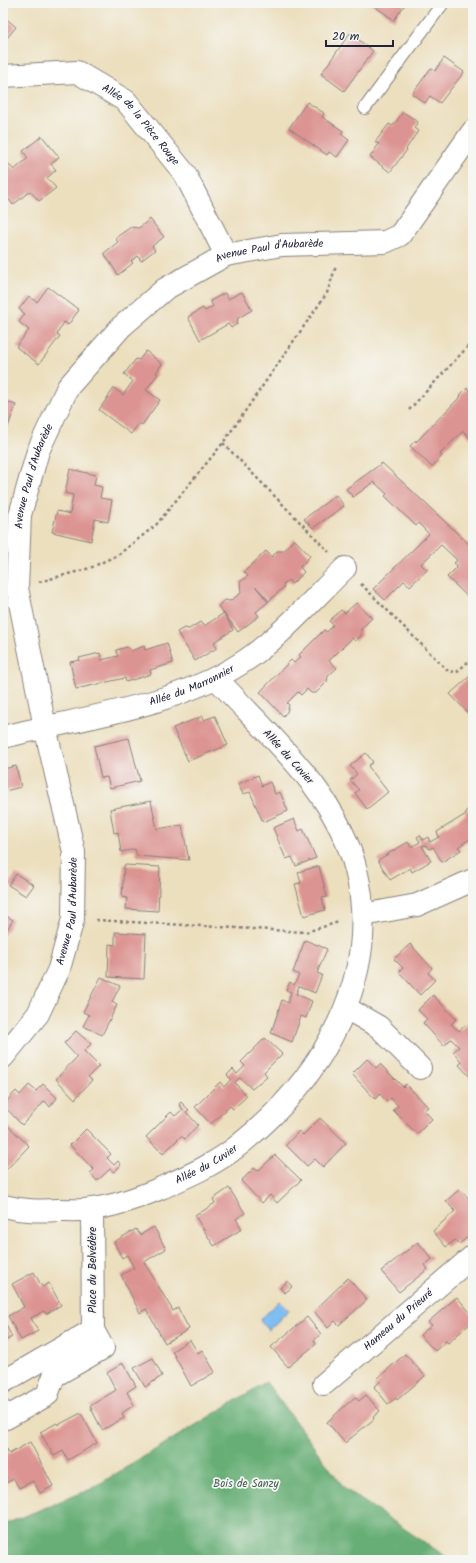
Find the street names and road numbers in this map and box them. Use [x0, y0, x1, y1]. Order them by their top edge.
street label: Allée de la Pièce Rouge [98, 79, 184, 170]
street label: Avenue Paul d'Aubarède [212, 235, 324, 268]
street label: Avenue Paul d'Aubarède [10, 421, 58, 529]
street label: Allée du Marronnier [147, 660, 239, 711]
street label: Allée du Cuvier [258, 725, 319, 790]
street label: Avenue Paul d'Aubarède [51, 857, 83, 967]
street label: Allée du Cuvier [172, 1139, 243, 1189]
street label: Place du Belvédère [84, 1227, 102, 1313]
street label: Hameau du Prieuré [359, 1284, 438, 1355]

